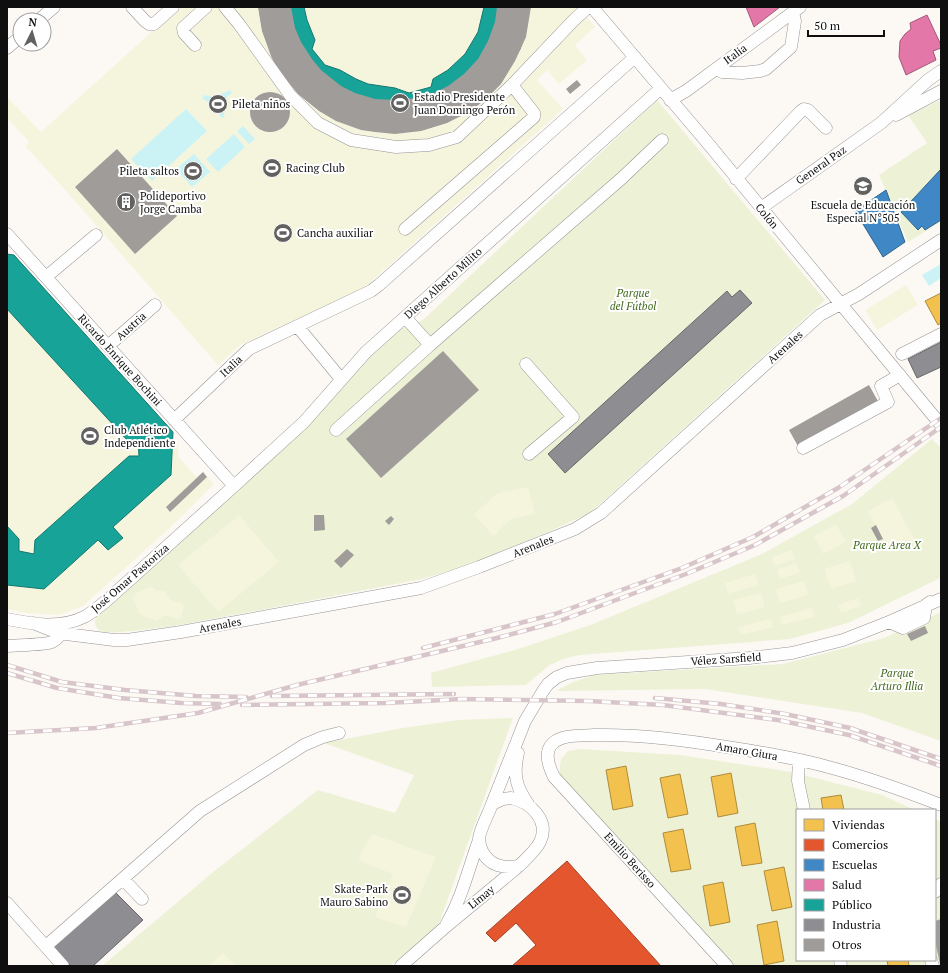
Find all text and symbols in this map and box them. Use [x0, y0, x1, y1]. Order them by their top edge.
north arrow [12, 12, 52, 52]
scale bar [808, 12, 884, 38]
text: N [28, 15, 38, 29]
text: 50 m [814, 18, 841, 33]
street label: Italia [720, 41, 750, 67]
place label: Estadio Presidente Juan Domingo Perón [414, 90, 516, 117]
sports icon: Estadio Presidente Juan Domingo Perón [389, 92, 411, 114]
sports icon: Pileta niños [207, 93, 229, 115]
place label: Pileta niños [232, 97, 290, 111]
street label: General Paz [793, 143, 849, 187]
sports icon: Racing Club [261, 157, 283, 179]
sports icon: Pileta saltos [182, 160, 204, 182]
place label: Racing Club [286, 161, 345, 175]
place label: Pileta saltos [119, 164, 179, 178]
school or university icon: Escuela de Educación Especial N°505 [852, 175, 874, 197]
place label: Polideportivo Jorge Camba [140, 189, 206, 216]
building icon: Polideportivo Jorge Camba [115, 191, 137, 213]
place label: Escuela de Educación Especial N°505 [811, 198, 916, 225]
street label: Colón [752, 200, 782, 232]
sports icon: Cancha auxiliar [272, 222, 294, 244]
place label: Cancha auxiliar [297, 226, 374, 240]
street label: Diego Alberto Milito [401, 244, 485, 322]
park label: Parque del Fútbol [610, 286, 656, 313]
street label: Austria [113, 309, 149, 343]
street label: Ricardo Enrique Bochini [75, 311, 165, 409]
street label: Arenales [764, 327, 806, 367]
street label: Italia [217, 352, 245, 380]
place label: Club Atlético Independiente [104, 423, 176, 450]
sports icon: Club Atlético Independiente [79, 425, 101, 447]
street label: Arenales [510, 531, 556, 561]
park label: Parque Area X [852, 538, 923, 552]
street label: José Omar Pastoriza [88, 540, 172, 616]
street label: Arenales [198, 614, 243, 636]
street label: Vélez Sarsfield [690, 650, 762, 668]
park label: Parque Arturo Illia [870, 666, 923, 693]
street label: Amaro Giura [715, 739, 779, 763]
legend [796, 809, 936, 961]
text: Viviendas [832, 817, 885, 832]
street label: Emilio Berisso [601, 829, 659, 891]
text: Comercios [832, 837, 888, 852]
text: Escuelas [832, 857, 878, 872]
text: Salud [832, 877, 862, 892]
place label: Skate-Park Mauro Sabino [320, 882, 388, 909]
street label: Limay [465, 882, 497, 912]
sports icon: Skate-Park Mauro Sabino [391, 884, 413, 906]
text: Público [832, 897, 872, 912]
text: Industria [832, 917, 881, 932]
text: Otros [832, 937, 862, 952]

